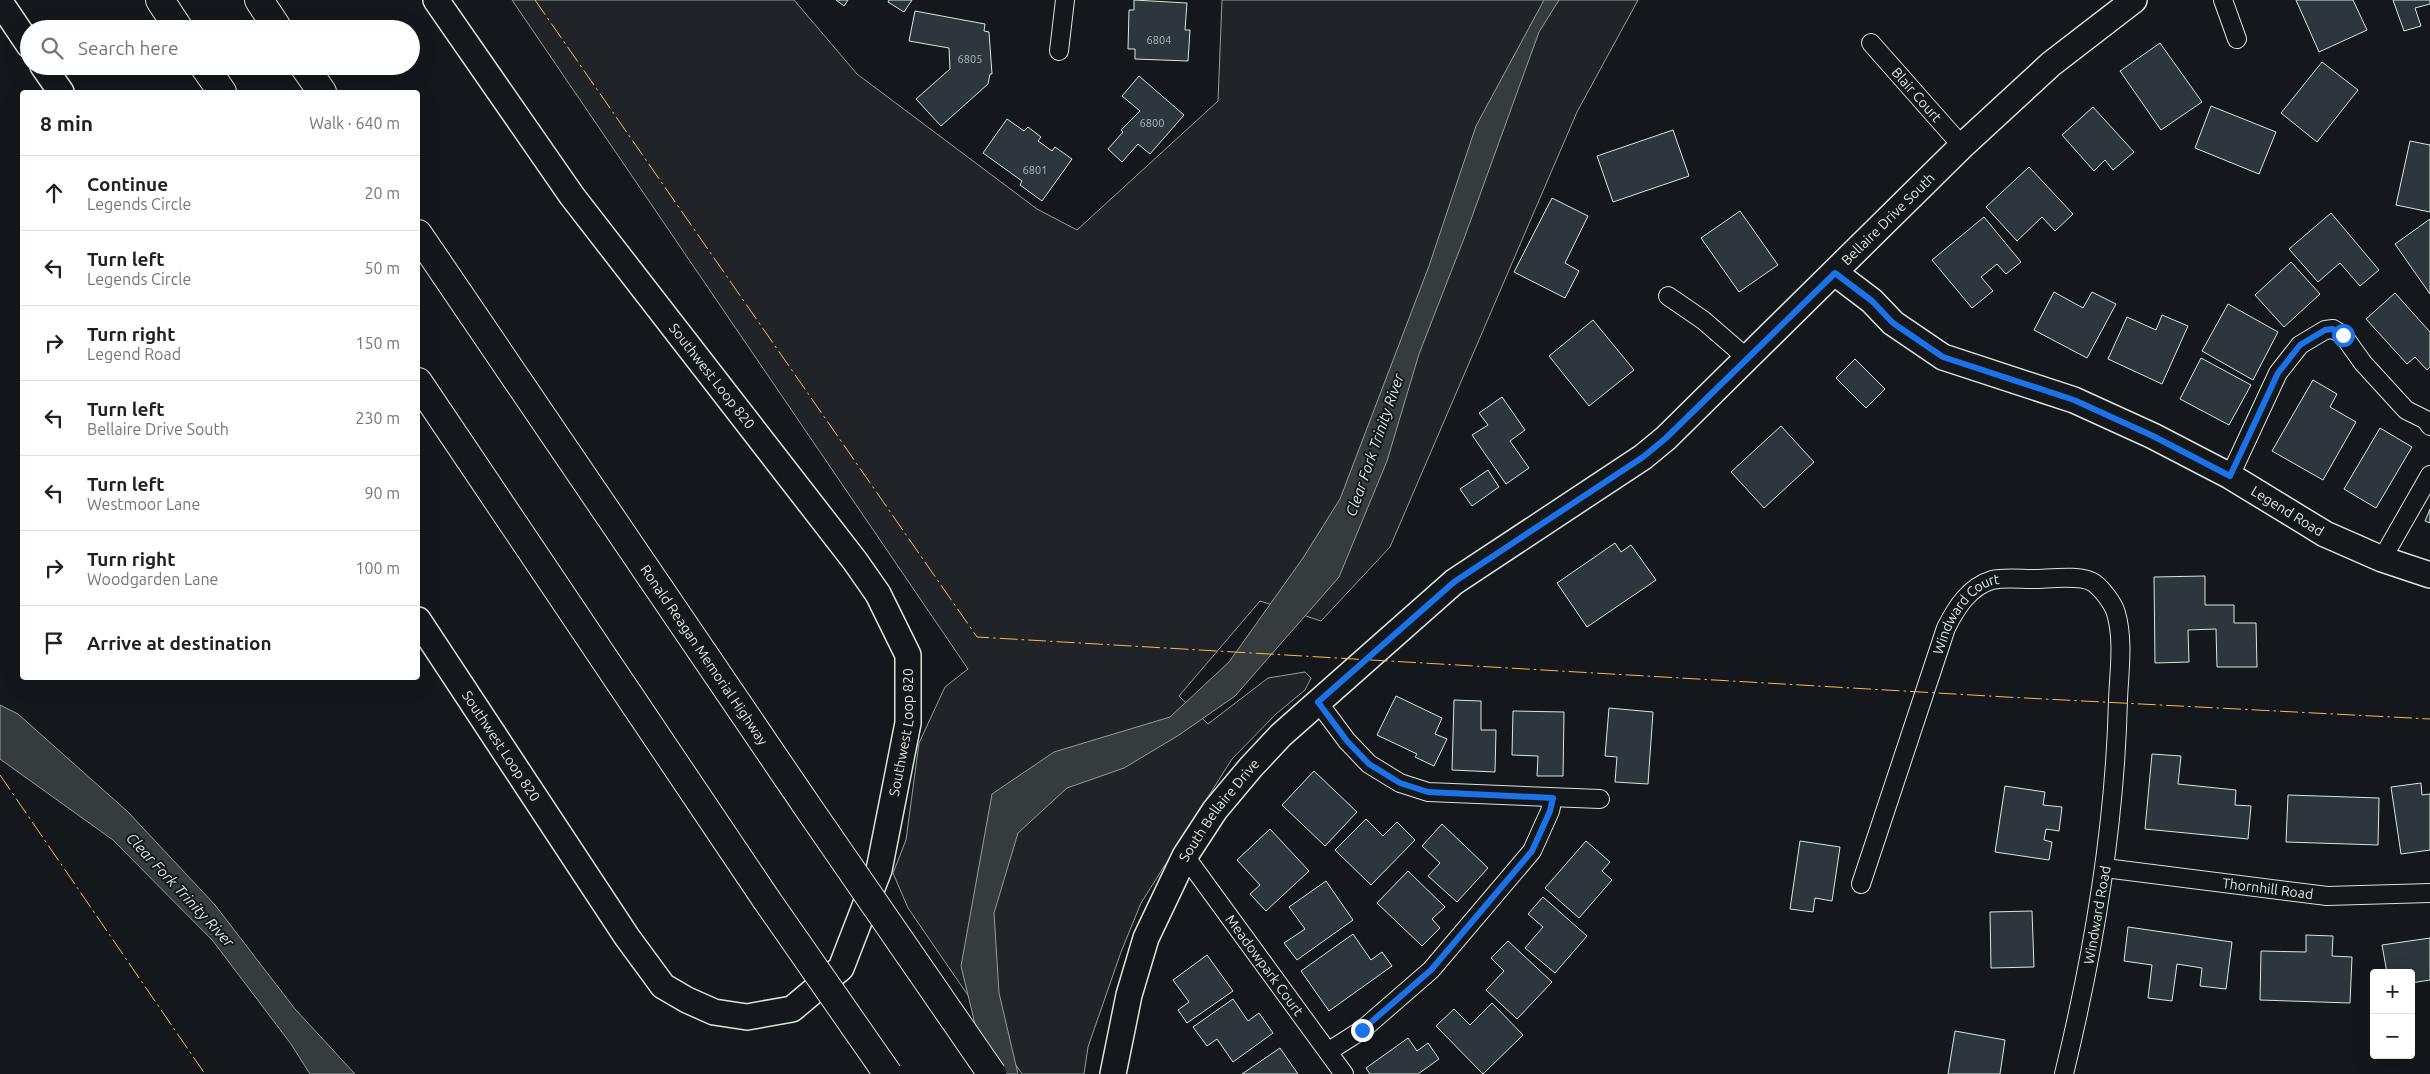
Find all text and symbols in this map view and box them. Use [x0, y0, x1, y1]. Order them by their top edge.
search box [20, 20, 420, 75]
icon: search [38, 34, 66, 62]
house number: 6804 [1147, 34, 1171, 46]
text: Search here [78, 37, 178, 59]
house number: 6805 [958, 53, 982, 65]
street label: Blair Court [1888, 64, 1945, 126]
text: 8 min [40, 111, 93, 135]
text: Walk · 640 m [309, 114, 400, 132]
house number: 6800 [1140, 117, 1164, 129]
house number: 6801 [1023, 164, 1047, 176]
street label: Bellaire Drive South [1838, 170, 1938, 268]
text: Continue [87, 173, 168, 195]
icon: ahead [40, 179, 68, 207]
text: 20 m [364, 184, 400, 202]
text: Legends Circle [87, 195, 191, 213]
text: Turn left [87, 248, 165, 270]
icon: left [40, 254, 68, 282]
text: 50 m [364, 259, 400, 277]
text: Legends Circle [87, 270, 191, 288]
street label: Southwest Loop 820 [666, 320, 758, 432]
text: Turn right [87, 323, 175, 345]
route start [2332, 324, 2355, 347]
icon: right [40, 329, 68, 357]
text: 150 m [355, 334, 400, 352]
text: Legend Road [87, 345, 181, 363]
water label: Clear Fork Trinity River [1342, 370, 1407, 518]
text: Turn left [87, 398, 165, 420]
icon: left [40, 404, 68, 432]
text: 230 m [355, 409, 400, 427]
text: Bellaire Drive South [87, 420, 229, 438]
text: Turn left [87, 473, 165, 495]
icon: left [40, 479, 68, 507]
street label: Legend Road [2248, 483, 2327, 539]
text: 90 m [364, 484, 400, 502]
text: Westmoor Lane [87, 495, 200, 513]
text: Turn right [87, 548, 175, 570]
icon: right [40, 554, 68, 582]
text: 100 m [355, 559, 400, 577]
street label: Ronald Reagan Memorial Highway [637, 562, 771, 748]
text: Woodgarden Lane [87, 570, 218, 588]
street label: Windward Court [1930, 571, 2001, 656]
icon: arrive [40, 629, 68, 657]
text: Arrive at destination [87, 632, 272, 654]
street label: Southwest Loop 820 [886, 668, 916, 797]
street label: Southwest Loop 820 [459, 688, 543, 804]
street label: South Bellaire Drive [1176, 756, 1262, 864]
water label: Clear Fork Trinity River [123, 829, 239, 951]
street label: Windward Road [2080, 864, 2114, 966]
street label: Thornhill Road [2221, 875, 2314, 902]
street label: Meadowpark Court [1222, 911, 1307, 1019]
map controls [2370, 969, 2415, 1059]
button: + [2370, 969, 2415, 1014]
button: − [2370, 1014, 2415, 1059]
route end [1351, 1019, 1374, 1042]

